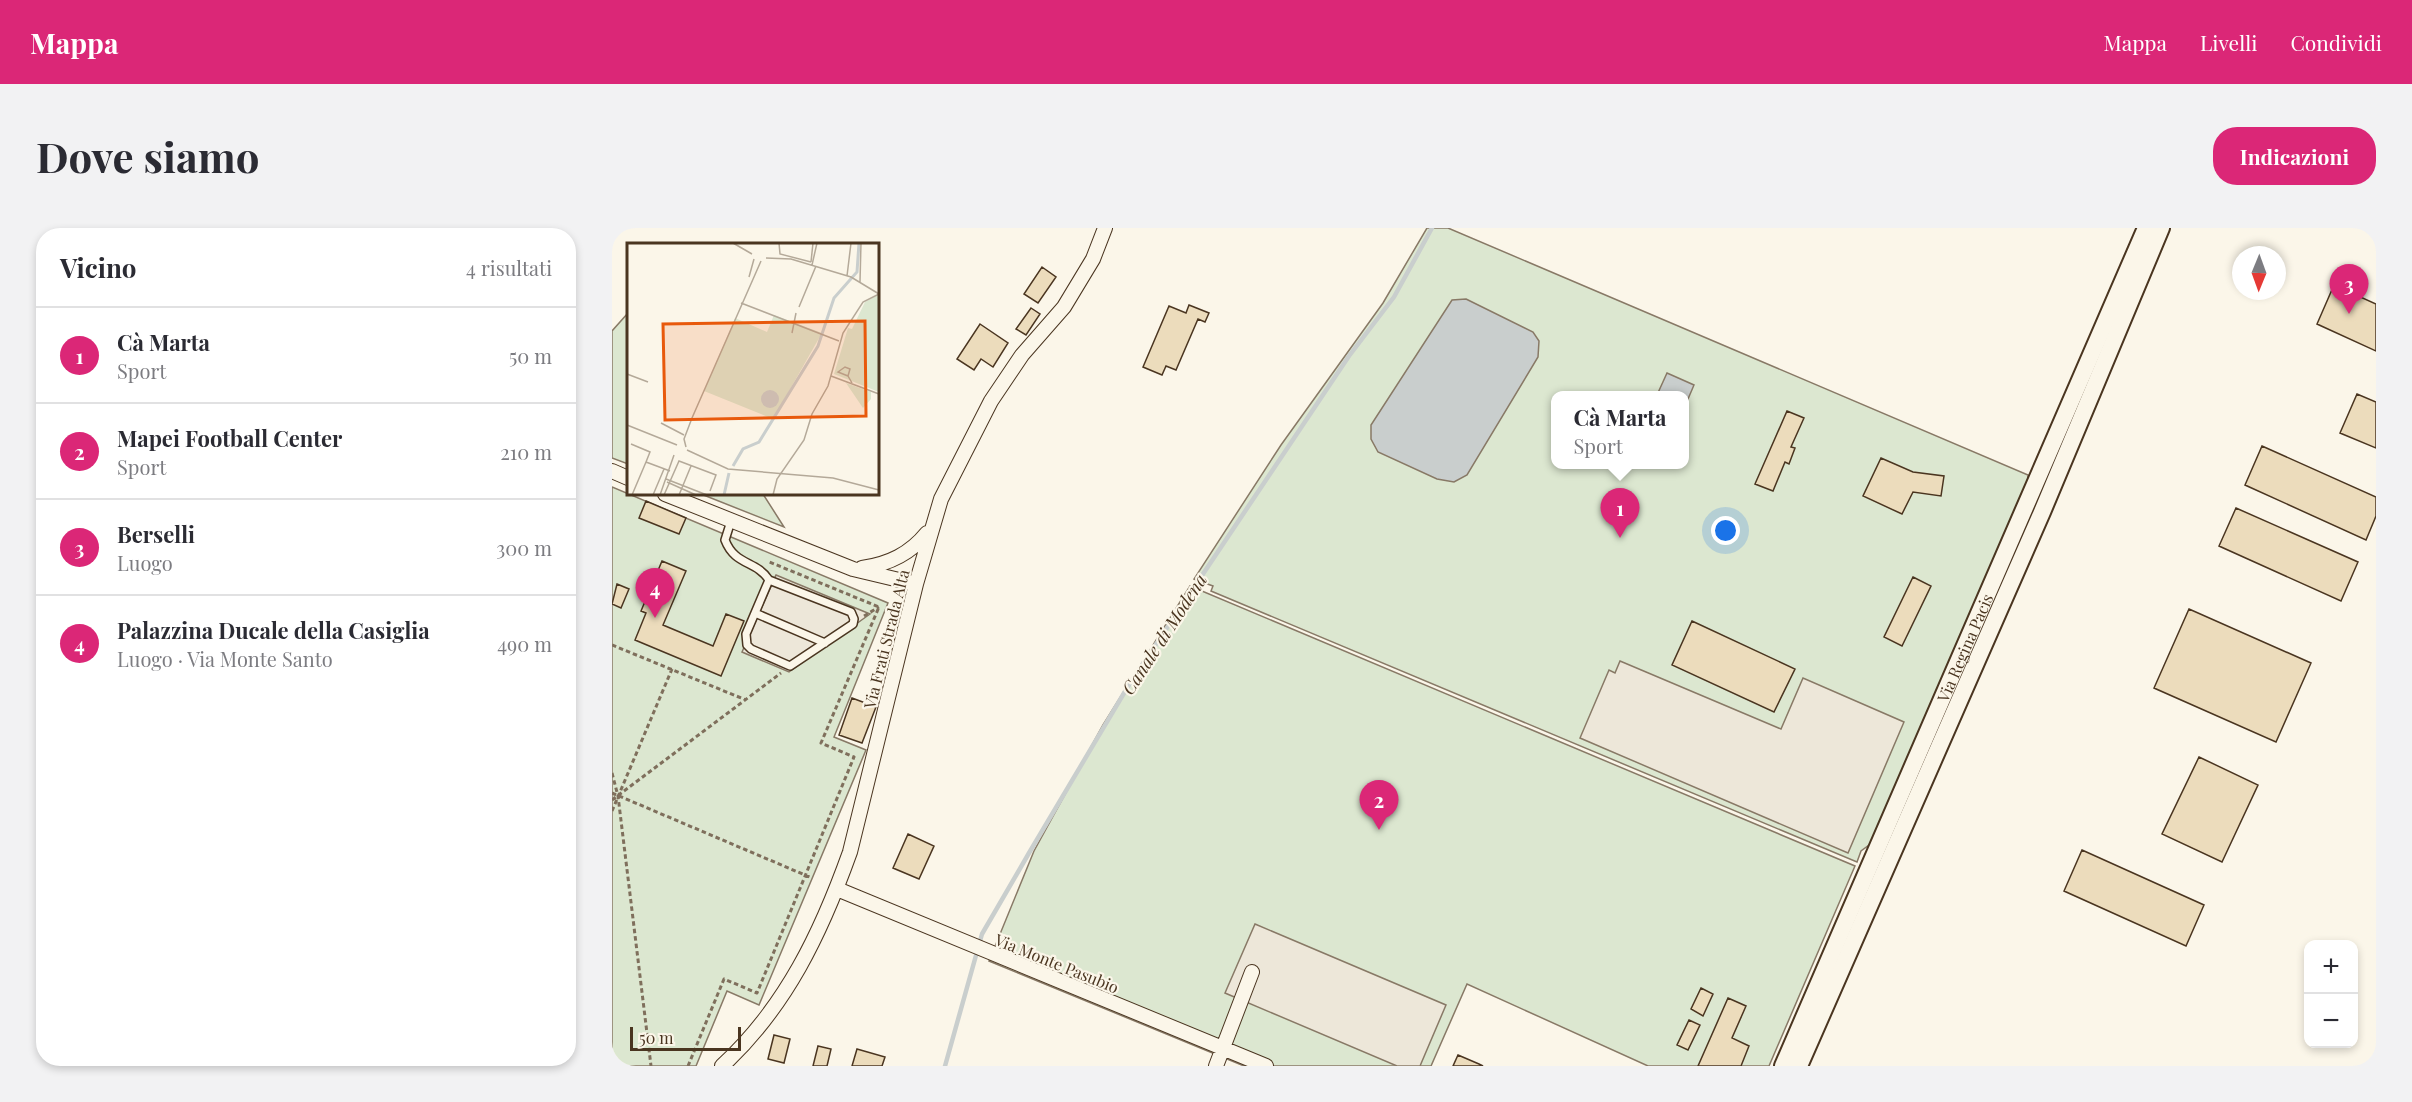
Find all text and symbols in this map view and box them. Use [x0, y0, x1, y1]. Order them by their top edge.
text: Mappa [30, 24, 118, 61]
text: Mappa [2103, 28, 2167, 56]
text: Livelli [2200, 28, 2257, 56]
text: Condividi [2290, 28, 2382, 56]
button: Indicazioni [2213, 127, 2376, 185]
text: Dove siamo [36, 128, 260, 184]
inset map [627, 243, 879, 495]
north arrow [2232, 246, 2286, 300]
text: Vicino [60, 250, 137, 285]
text: 4 risultati [466, 254, 552, 281]
pin: 3 [2330, 264, 2368, 314]
text: Cà Marta [117, 327, 210, 357]
text: 1 [76, 342, 83, 369]
text: 50 m [509, 342, 552, 369]
text: Sport [117, 357, 166, 384]
popup [1551, 391, 1689, 469]
text: Cà Marta [1574, 402, 1667, 432]
text: Mapei Football Center [117, 423, 342, 453]
text: Sport [1574, 432, 1623, 459]
text: 2 [74, 438, 85, 465]
text: 210 m [500, 438, 552, 465]
text: Sport [117, 453, 166, 480]
pin: 1 [1600, 488, 1640, 538]
your location [1711, 516, 1740, 545]
text: Berselli [117, 519, 195, 549]
text: 3 [75, 534, 84, 561]
text: 300 m [496, 534, 552, 561]
text: Luogo [117, 549, 173, 576]
street label: Via Frati Strada Alta [858, 567, 913, 712]
pin: 4 [636, 568, 675, 618]
water label: Canale di Modena [1116, 569, 1212, 699]
street label: Via Regina Pacis [1931, 590, 1997, 706]
text: Palazzina Ducale della Casiglia [117, 615, 430, 645]
text: 4 [74, 630, 85, 657]
text: 490 m [497, 630, 552, 657]
text: Luogo · Via Monte Santo [117, 645, 333, 672]
pin: 2 [1360, 780, 1398, 830]
street label: Via Monte Pasubio [991, 928, 1122, 998]
map controls [2304, 940, 2358, 1048]
button: + [2304, 940, 2358, 994]
button: − [2304, 994, 2358, 1048]
scale bar [630, 1024, 741, 1052]
text: 50 m [639, 1027, 673, 1048]

